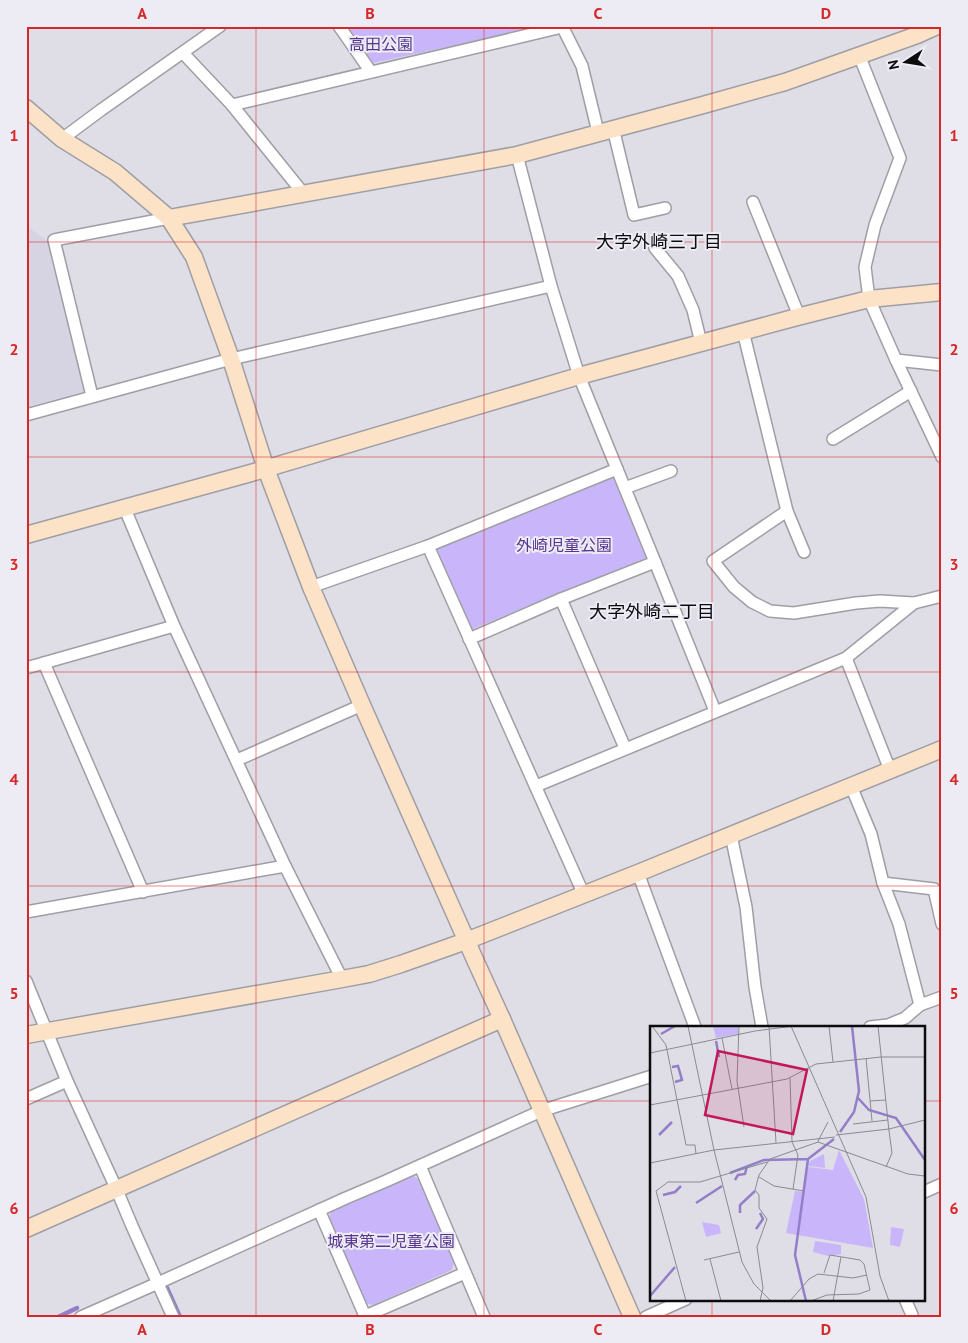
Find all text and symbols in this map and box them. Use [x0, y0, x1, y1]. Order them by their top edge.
text: A [137, 3, 147, 23]
text: B [365, 3, 375, 23]
text: C [594, 3, 603, 23]
text: D [821, 3, 831, 23]
park label: 高田公園 [349, 34, 413, 54]
north arrow [880, 38, 930, 88]
text: N [884, 58, 903, 71]
text: 1 [9, 125, 19, 145]
text: 1 [949, 125, 959, 145]
district label: 大字外崎三丁目 [596, 230, 722, 253]
text: 2 [9, 339, 19, 359]
text: 2 [949, 339, 959, 359]
park label: 外崎児童公園 [516, 535, 612, 555]
text: 3 [9, 554, 19, 574]
text: 3 [949, 554, 959, 574]
district label: 大字外崎二丁目 [589, 600, 715, 623]
text: 4 [9, 769, 19, 789]
text: 4 [949, 769, 959, 789]
text: 5 [9, 983, 19, 1003]
text: 5 [949, 983, 959, 1003]
inset map [650, 1026, 926, 1300]
text: 6 [9, 1198, 19, 1218]
text: 6 [949, 1198, 959, 1218]
park label: 城東第二児童公園 [327, 1231, 455, 1251]
text: A [137, 1319, 147, 1339]
text: B [365, 1319, 375, 1339]
text: C [594, 1319, 603, 1339]
text: D [821, 1319, 831, 1339]

